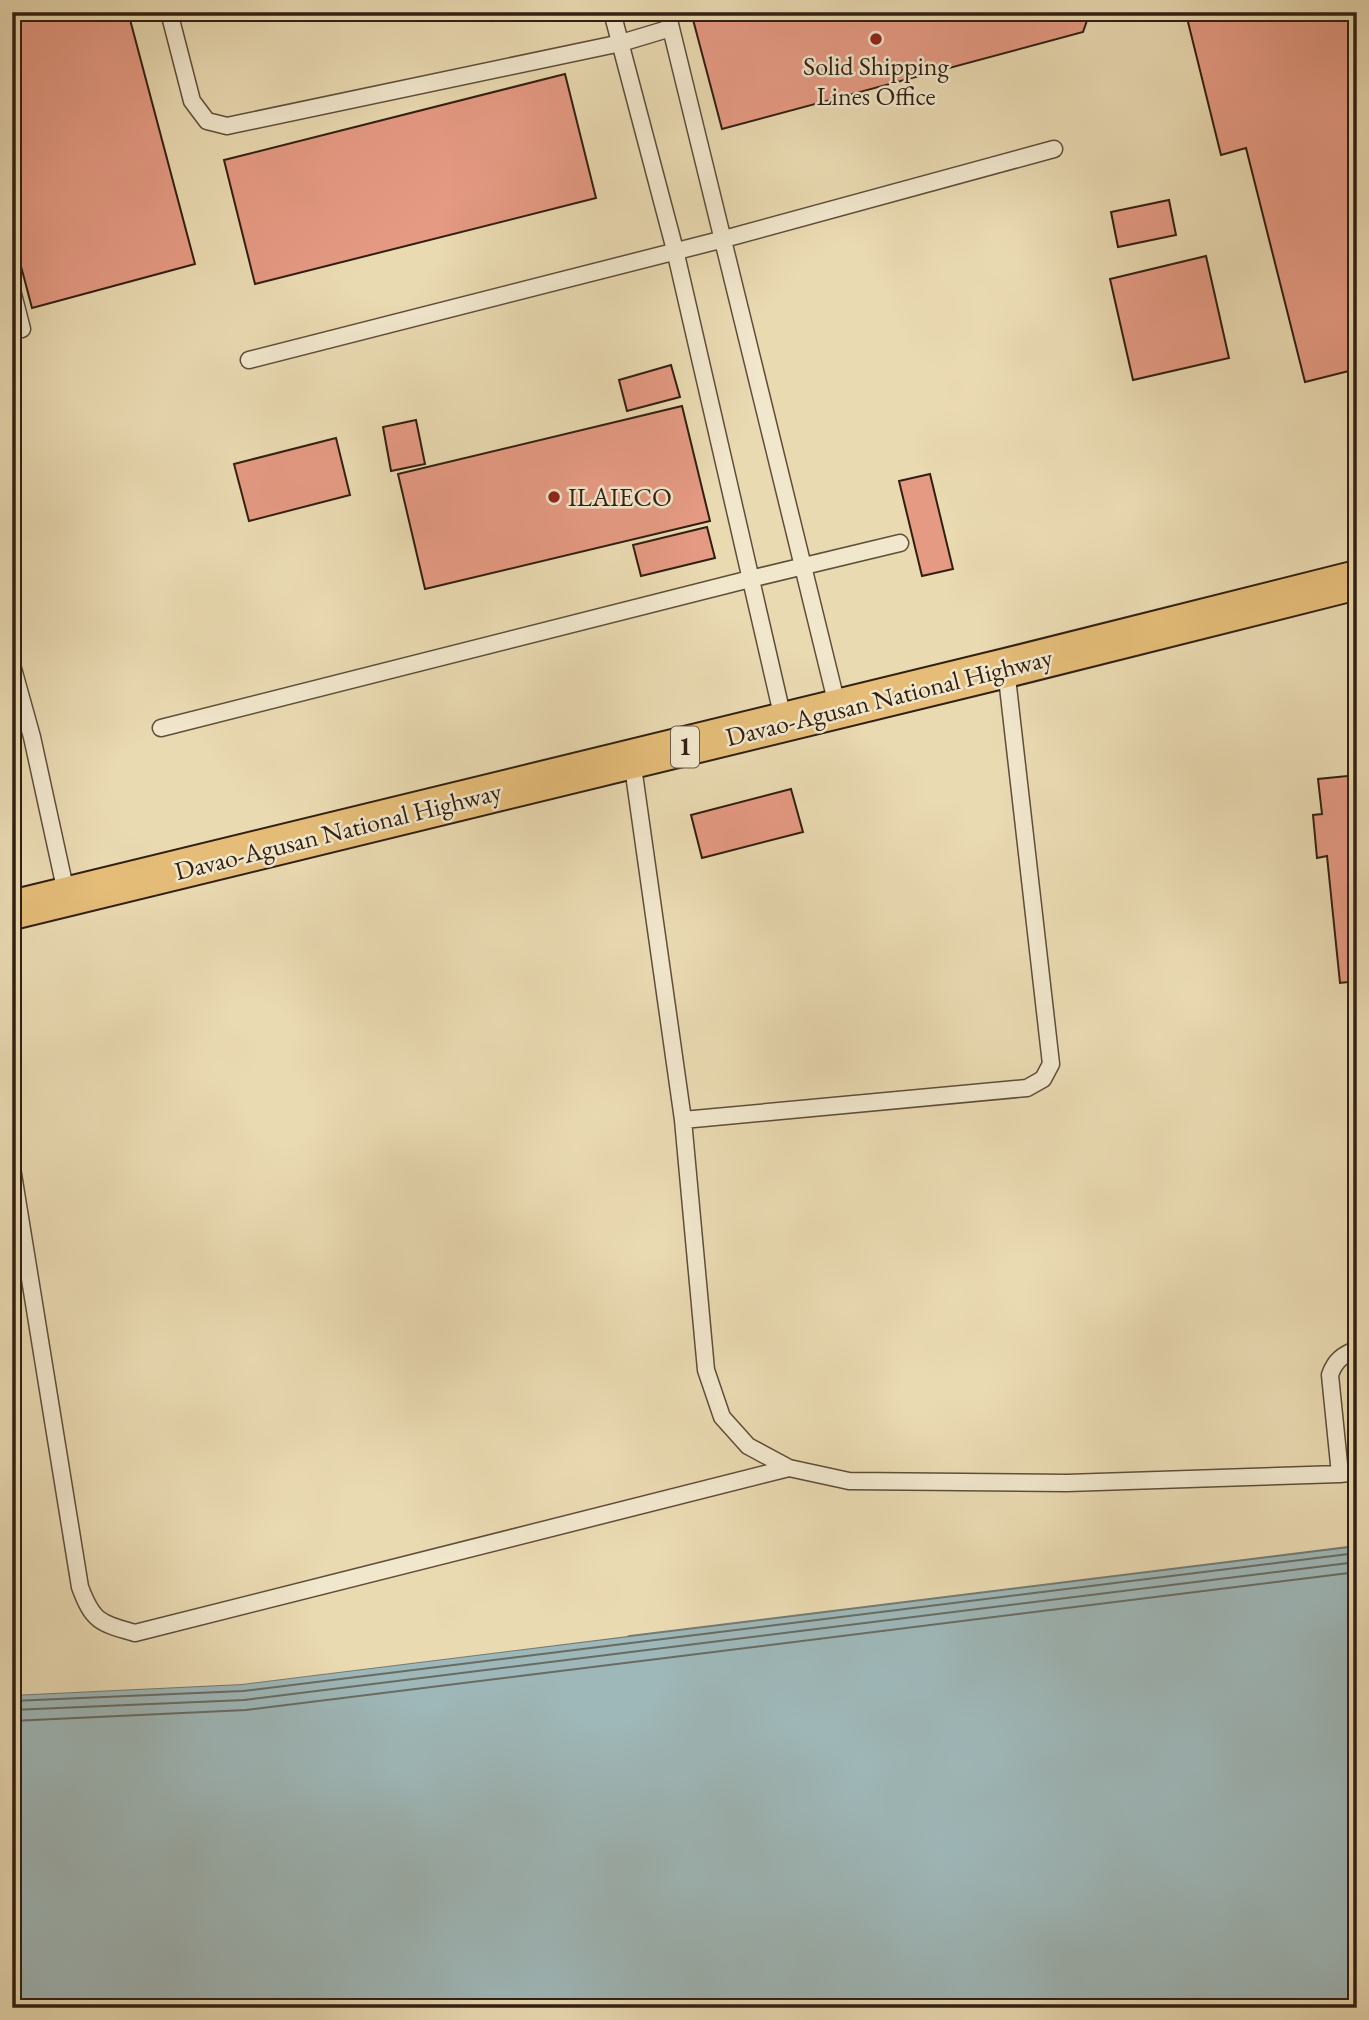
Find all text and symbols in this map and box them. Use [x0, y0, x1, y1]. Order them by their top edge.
marker: Solid Shipping Lines Office [868, 31, 884, 47]
place label: Solid Shipping Lines Office [803, 49, 950, 113]
place label: ILAIECO [568, 480, 672, 514]
marker: ILAIECO [546, 489, 562, 505]
street label: Davao-Agusan National Highway [722, 640, 1057, 754]
road number: 1 [671, 726, 699, 768]
street label: Davao-Agusan National Highway [171, 774, 506, 888]

